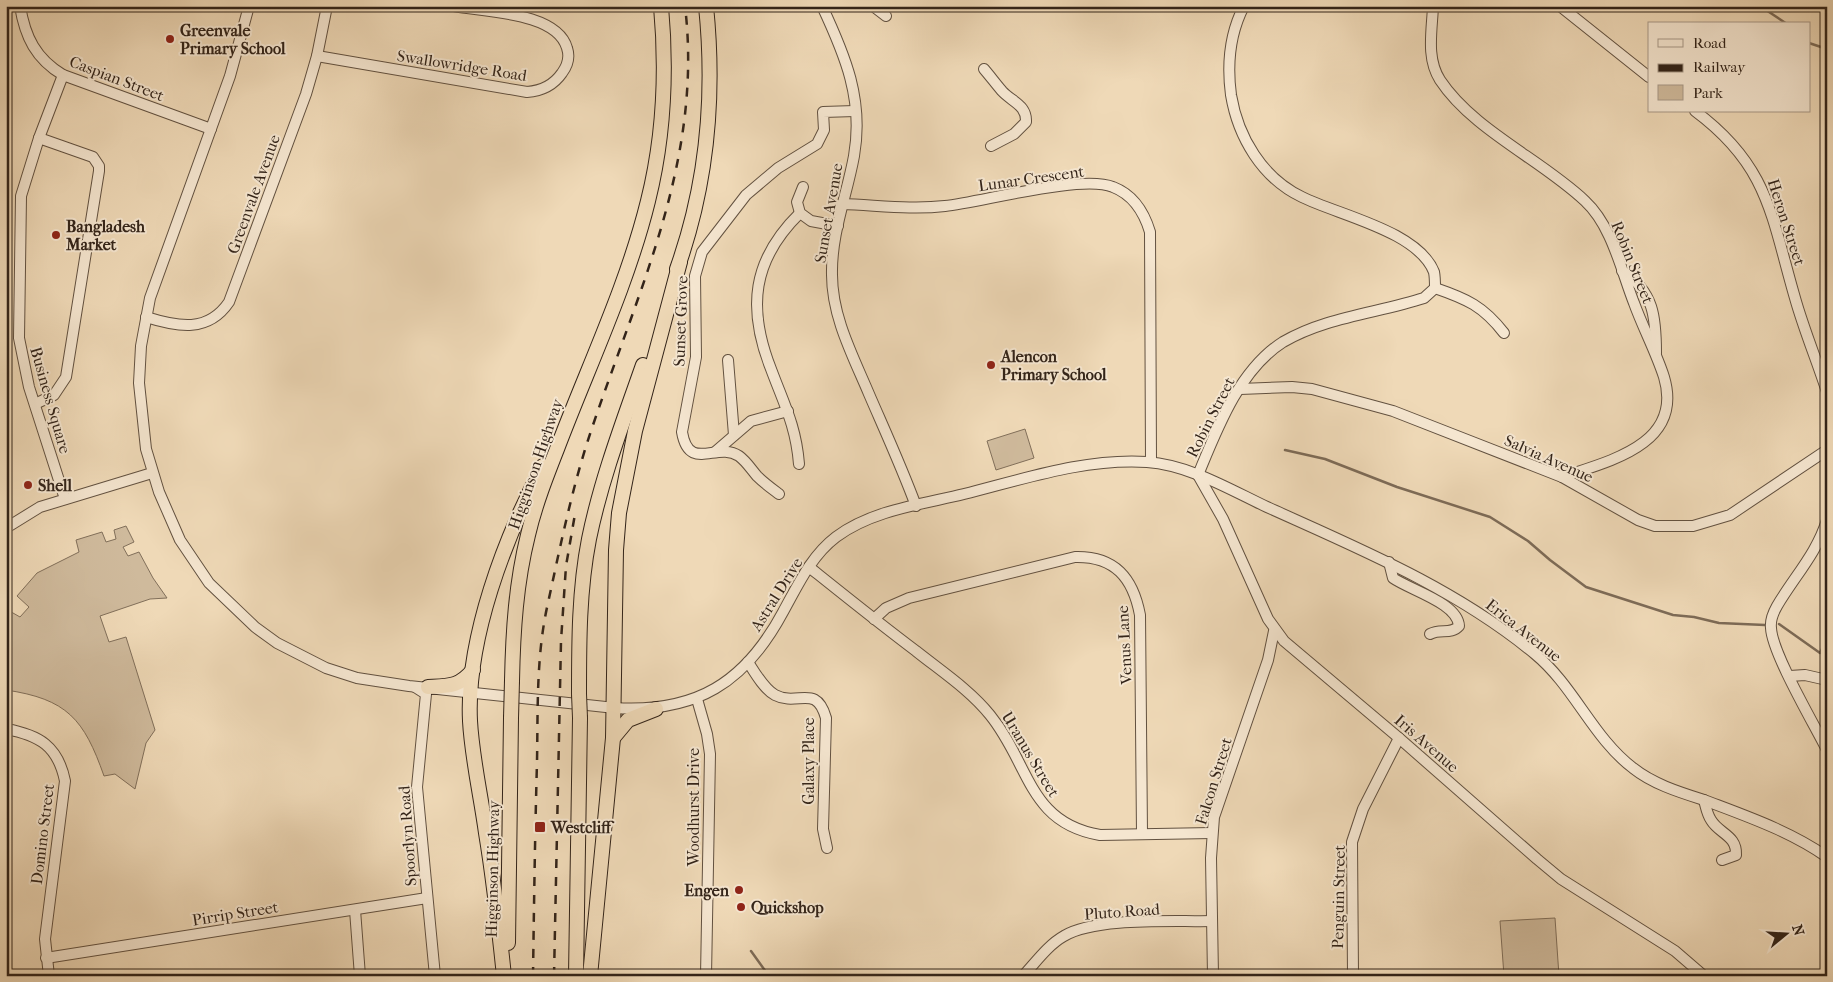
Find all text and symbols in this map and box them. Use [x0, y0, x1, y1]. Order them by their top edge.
place label: Greenvale Primary School [180, 21, 286, 59]
legend [1648, 22, 1810, 112]
marker: Greenvale Primary School [164, 33, 176, 45]
text: Road [1693, 34, 1727, 52]
street label: Swallowridge Road [396, 46, 528, 85]
street label: Caspian Street [67, 52, 167, 105]
text: Railway [1693, 58, 1746, 76]
text: Park [1693, 84, 1723, 102]
street label: Greenvale Avenue [223, 132, 284, 256]
street label: Sunset Avenue [810, 162, 847, 265]
street label: Lunar Crescent [977, 162, 1086, 195]
street label: Heron Street [1764, 176, 1810, 268]
place label: Bangladesh Market [65, 217, 146, 254]
street label: Robin Street [1607, 218, 1658, 307]
marker: Bangladesh Market [50, 229, 62, 241]
street label: Sunset Grove [669, 275, 692, 367]
street label: Business Square [26, 345, 75, 456]
place label: Alencon Primary School [1000, 347, 1107, 385]
marker: Alencon Primary School [985, 359, 997, 371]
street label: Robin Street [1182, 374, 1239, 460]
street label: Higginson Highway [504, 396, 567, 532]
street label: Salvia Avenue [1501, 430, 1596, 487]
place label: Shell [38, 476, 72, 495]
marker: Shell [22, 479, 34, 491]
street label: Astral Drive [746, 554, 807, 635]
street label: Erica Avenue [1482, 595, 1565, 666]
street label: Venus Lane [1113, 605, 1136, 686]
street label: Uranus Street [998, 708, 1064, 801]
street label: Iris Avenue [1391, 710, 1463, 776]
street label: Galaxy Place [799, 717, 818, 805]
street label: Falcon Street [1191, 735, 1236, 827]
street label: Woodhurst Drive [684, 748, 703, 867]
street label: Domino Street [27, 782, 58, 885]
street label: Spoorlyn Road [394, 785, 420, 887]
street label: Higginson Highway [482, 800, 503, 938]
place label: Westcliff [550, 818, 615, 837]
marker: Westcliff [533, 820, 547, 834]
street label: Penguin Street [1328, 845, 1349, 949]
place label: Engen [684, 881, 730, 901]
marker: Engen [733, 884, 745, 896]
street label: Pirrip Street [191, 897, 280, 930]
place label: Quickshop [751, 898, 824, 918]
street label: Pluto Road [1084, 899, 1161, 924]
marker: Quickshop [735, 901, 747, 913]
north arrow [1760, 910, 1810, 960]
text: N [1788, 922, 1808, 938]

